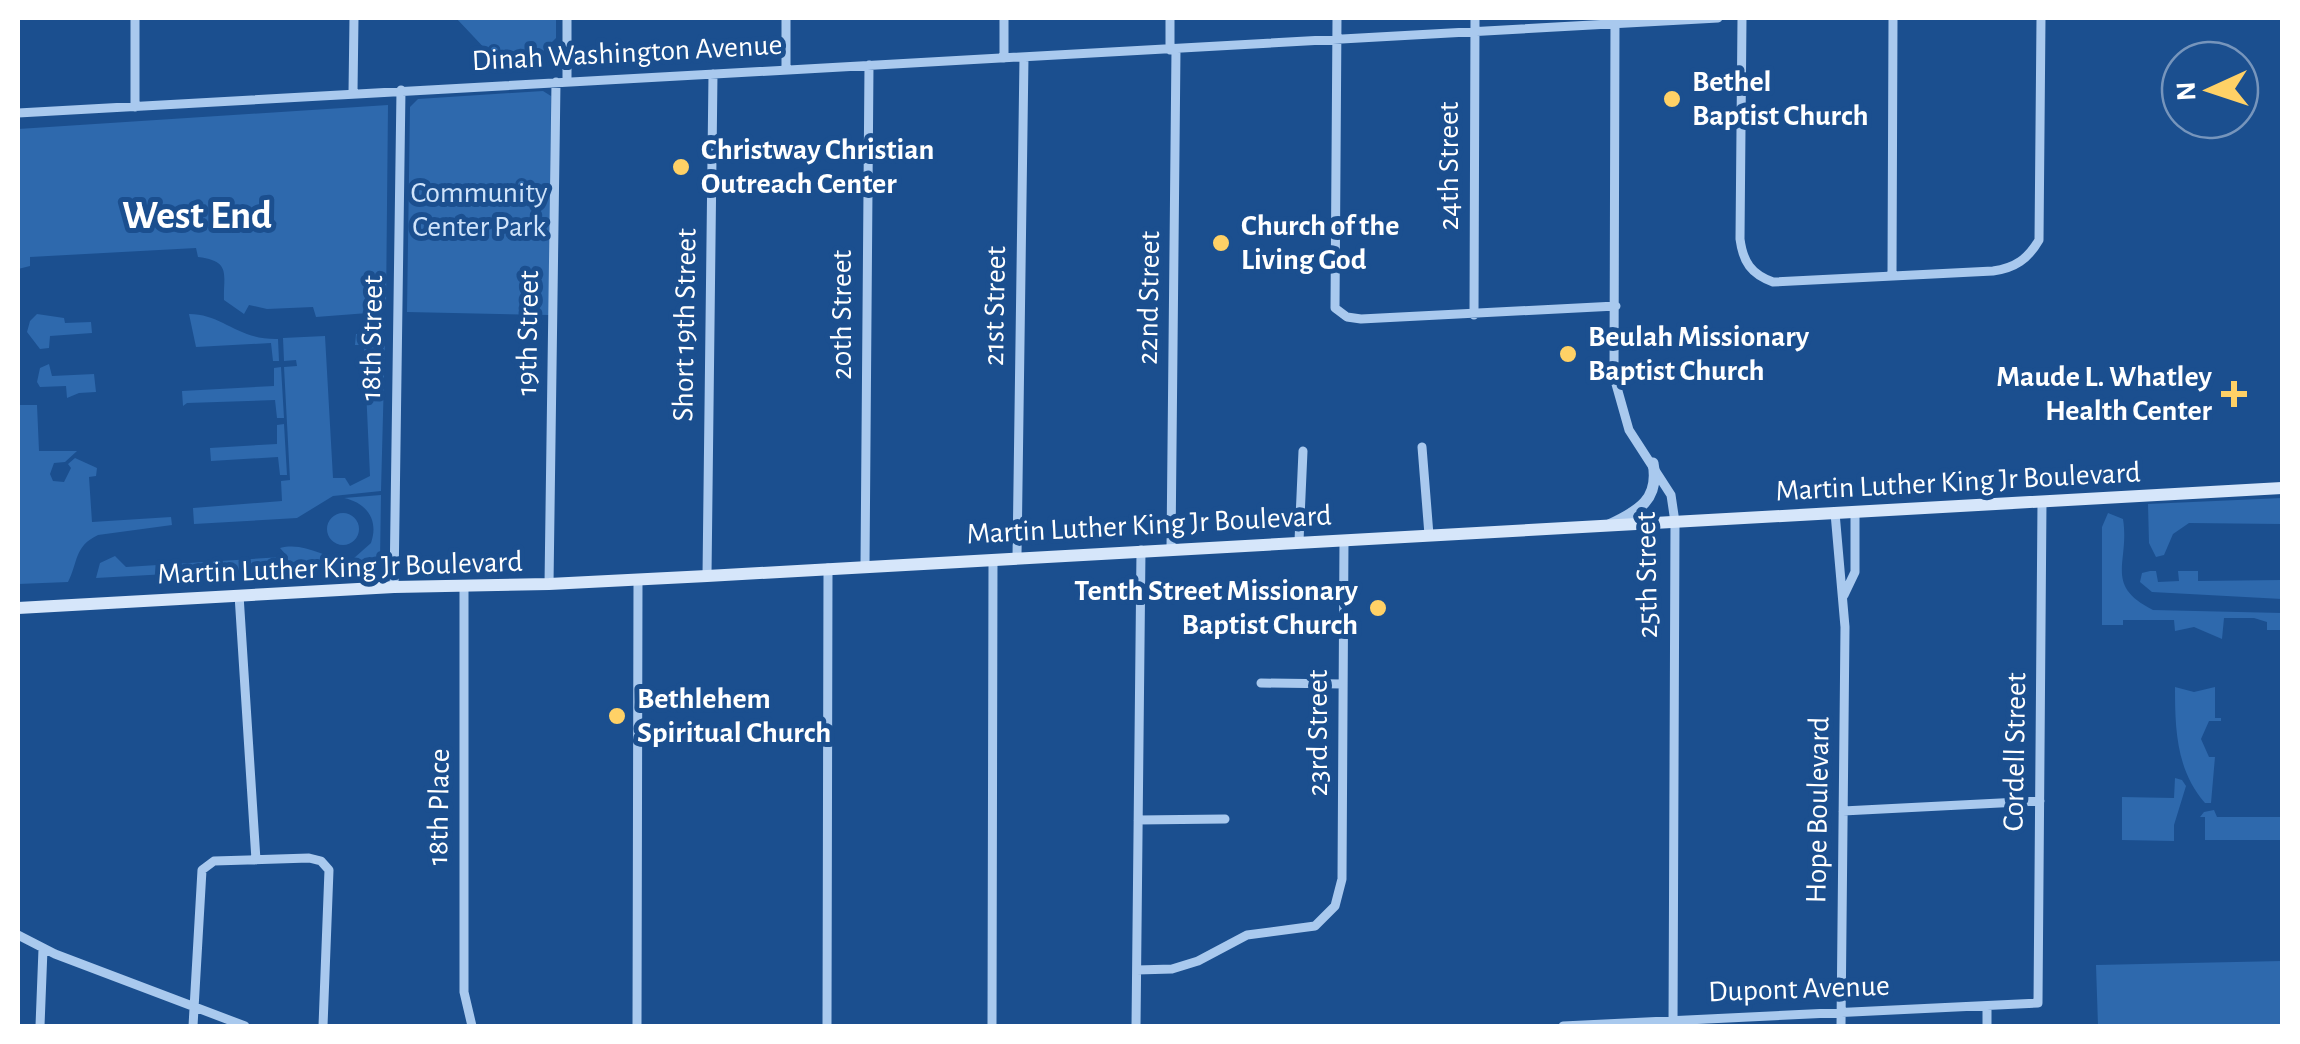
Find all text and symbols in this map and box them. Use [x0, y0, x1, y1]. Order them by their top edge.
street label: Dinah Washington Avenue [471, 30, 783, 76]
north arrow [2160, 40, 2260, 140]
place label: Bethel Baptist Church [1692, 67, 1868, 131]
text: N [2173, 81, 2202, 102]
marker: Bethel Baptist Church [1661, 88, 1683, 110]
street label: 24th Street [1434, 101, 1464, 230]
place label: Christway Christian Outreach Center [701, 135, 934, 199]
marker: Christway Christian Outreach Center [670, 156, 692, 178]
park label: Community Center Park [410, 178, 548, 242]
district label: West End [122, 196, 272, 236]
place label: Church of the Living God [1241, 211, 1399, 275]
street label: Short 19th Street [668, 228, 702, 422]
street label: 22nd Street [1133, 230, 1165, 365]
marker: Church of the Living God [1210, 232, 1232, 254]
street label: 21st Street [979, 245, 1011, 366]
street label: 20th Street [827, 249, 857, 380]
street label: 19th Street [512, 270, 544, 396]
street label: 18th Street [356, 275, 388, 401]
place label: Beulah Missionary Baptist Church [1588, 322, 1810, 386]
marker: Beulah Missionary Baptist Church [1557, 343, 1579, 365]
place label: Maude L. Whatley Health Center [1996, 362, 2213, 426]
marker: Maude L. Whatley Health Center [2221, 381, 2247, 407]
street label: Martin Luther King Jr Boulevard [1775, 457, 2141, 507]
street label: Martin Luther King Jr Boulevard [966, 500, 1332, 550]
street label: 25th Street [1631, 511, 1663, 639]
street label: Martin Luther King Jr Boulevard [157, 547, 523, 589]
place label: Tenth Street Missionary Baptist Church [1074, 576, 1359, 640]
marker: Tenth Street Missionary Baptist Church [1367, 597, 1389, 619]
street label: 23rd Street [1303, 669, 1333, 796]
street label: Cordell Street [1999, 672, 2031, 832]
place label: Bethlehem Spiritual Church [637, 684, 831, 748]
marker: Bethlehem Spiritual Church [606, 705, 628, 727]
street label: Hope Boulevard [1801, 716, 1835, 904]
street label: 18th Place [423, 748, 455, 866]
street label: Dupont Avenue [1708, 971, 1890, 1007]

